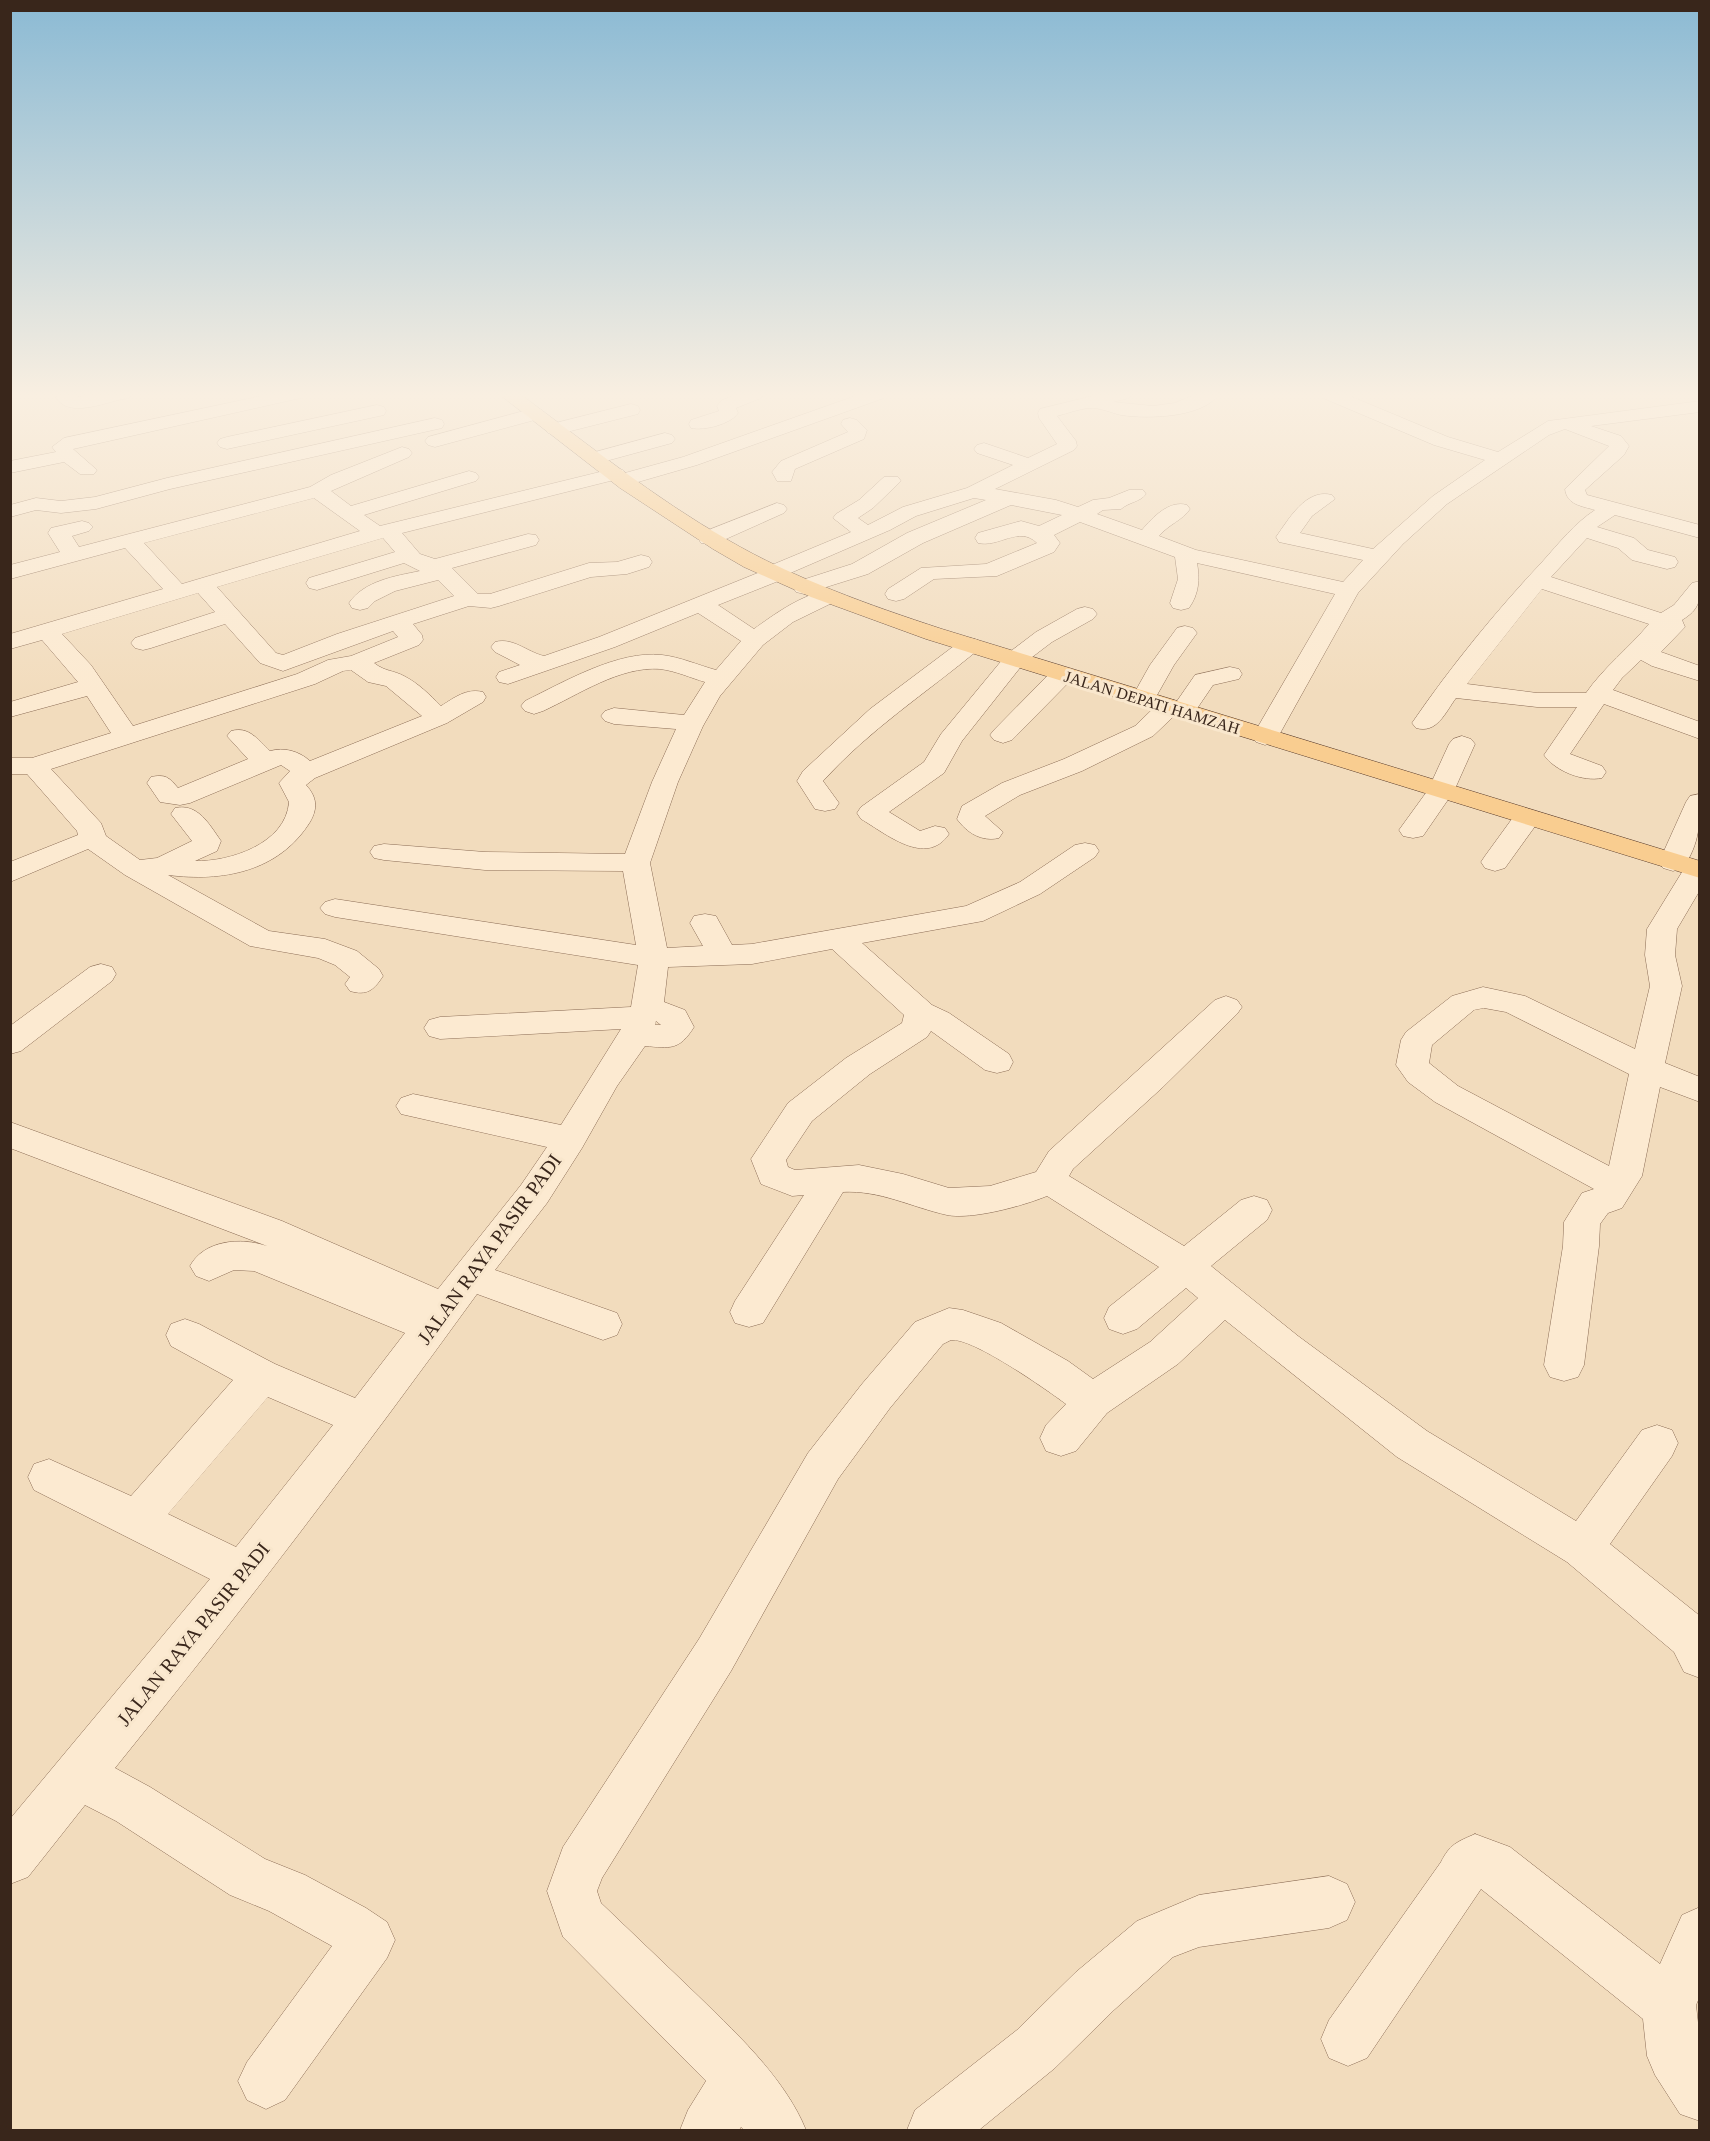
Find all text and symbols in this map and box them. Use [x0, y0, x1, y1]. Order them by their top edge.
street label: JALAN DEPATI HAMZAH [1062, 668, 1242, 737]
street label: JALAN RAYA PASIR PADI [413, 1150, 565, 1348]
street label: JALAN RAYA PASIR PADI [112, 1538, 274, 1730]

